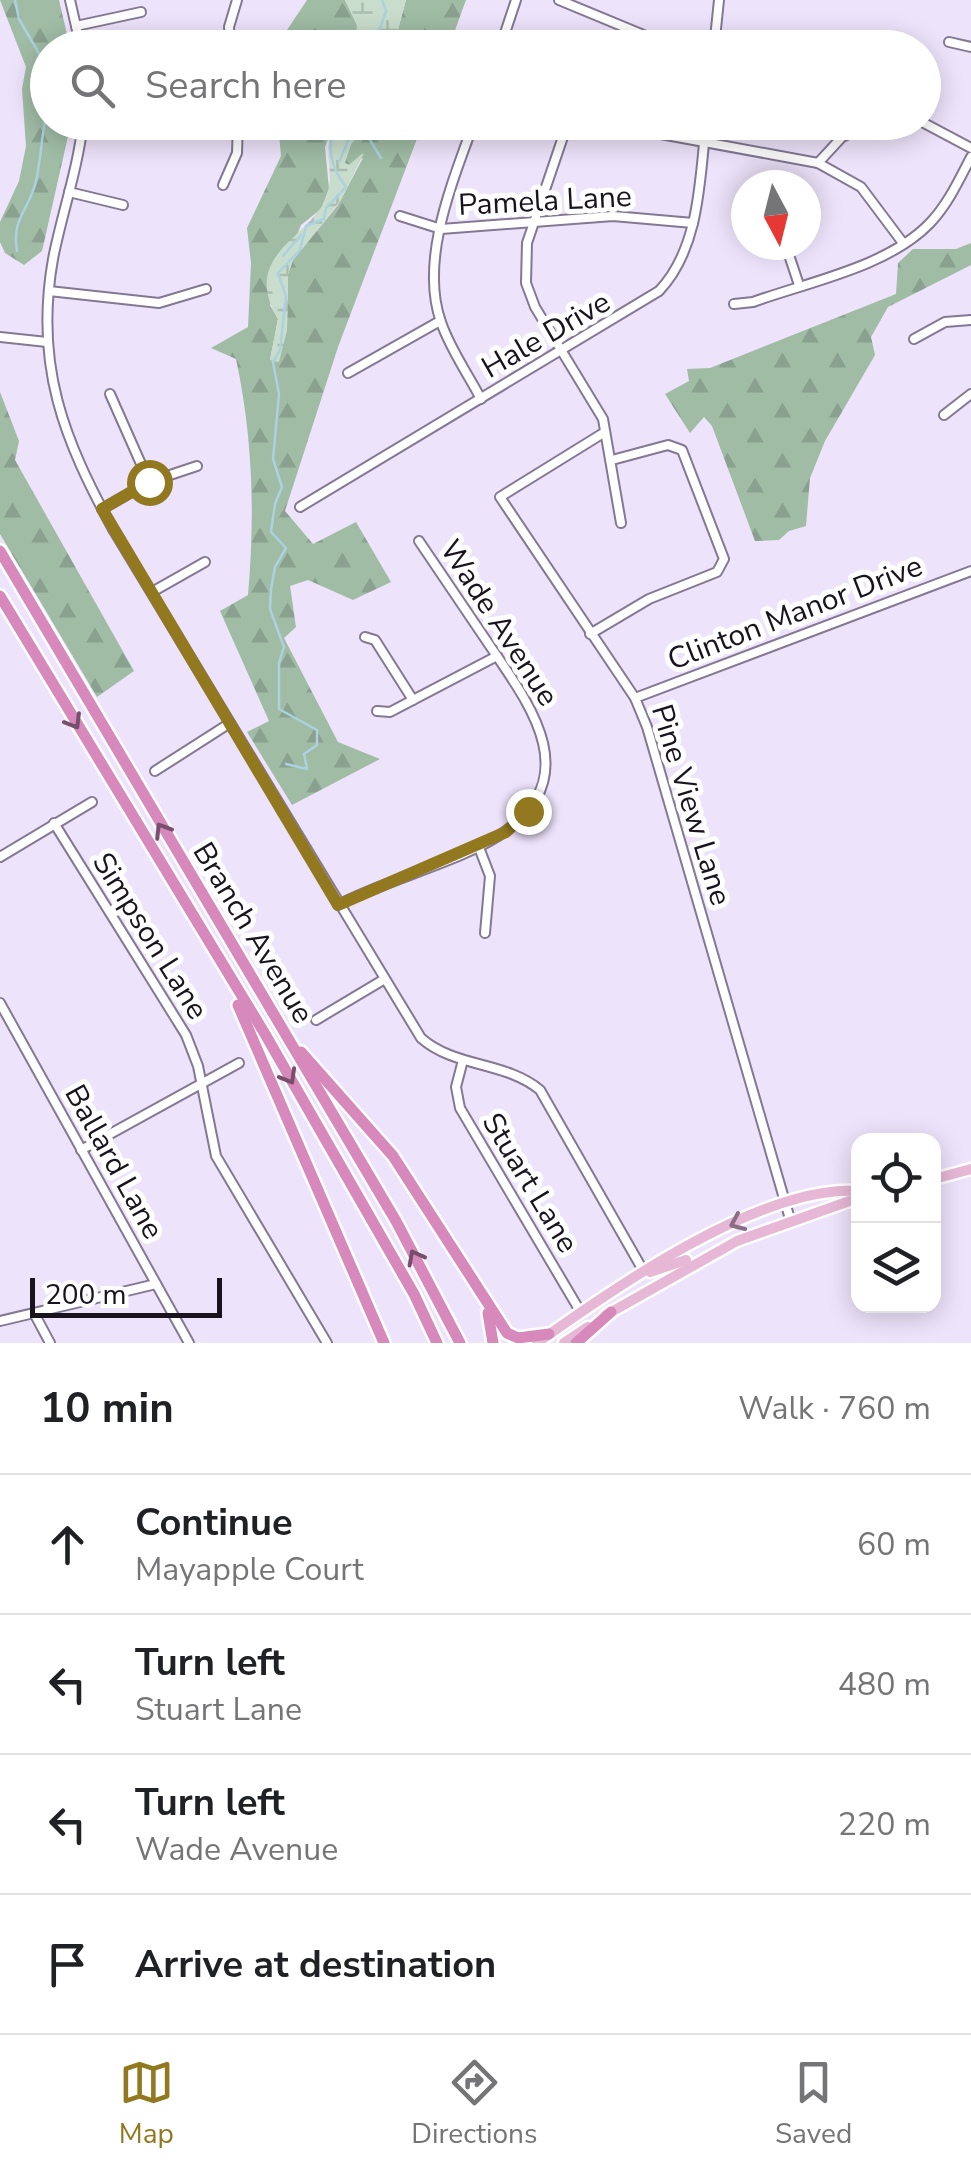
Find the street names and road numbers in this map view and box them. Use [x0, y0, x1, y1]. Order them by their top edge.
street label: Pamela Lane [457, 176, 633, 226]
street label: Hale Drive [474, 282, 618, 388]
street label: Wade Avenue [430, 532, 568, 714]
street label: Clinton Manor Drive [662, 546, 928, 680]
street label: Pine View Lane [641, 699, 741, 911]
street label: Branch Avenue [183, 835, 323, 1031]
street label: Simpson Lane [82, 845, 218, 1027]
street label: Ballard Lane [55, 1077, 173, 1247]
street label: Stuart Lane [472, 1105, 588, 1261]

